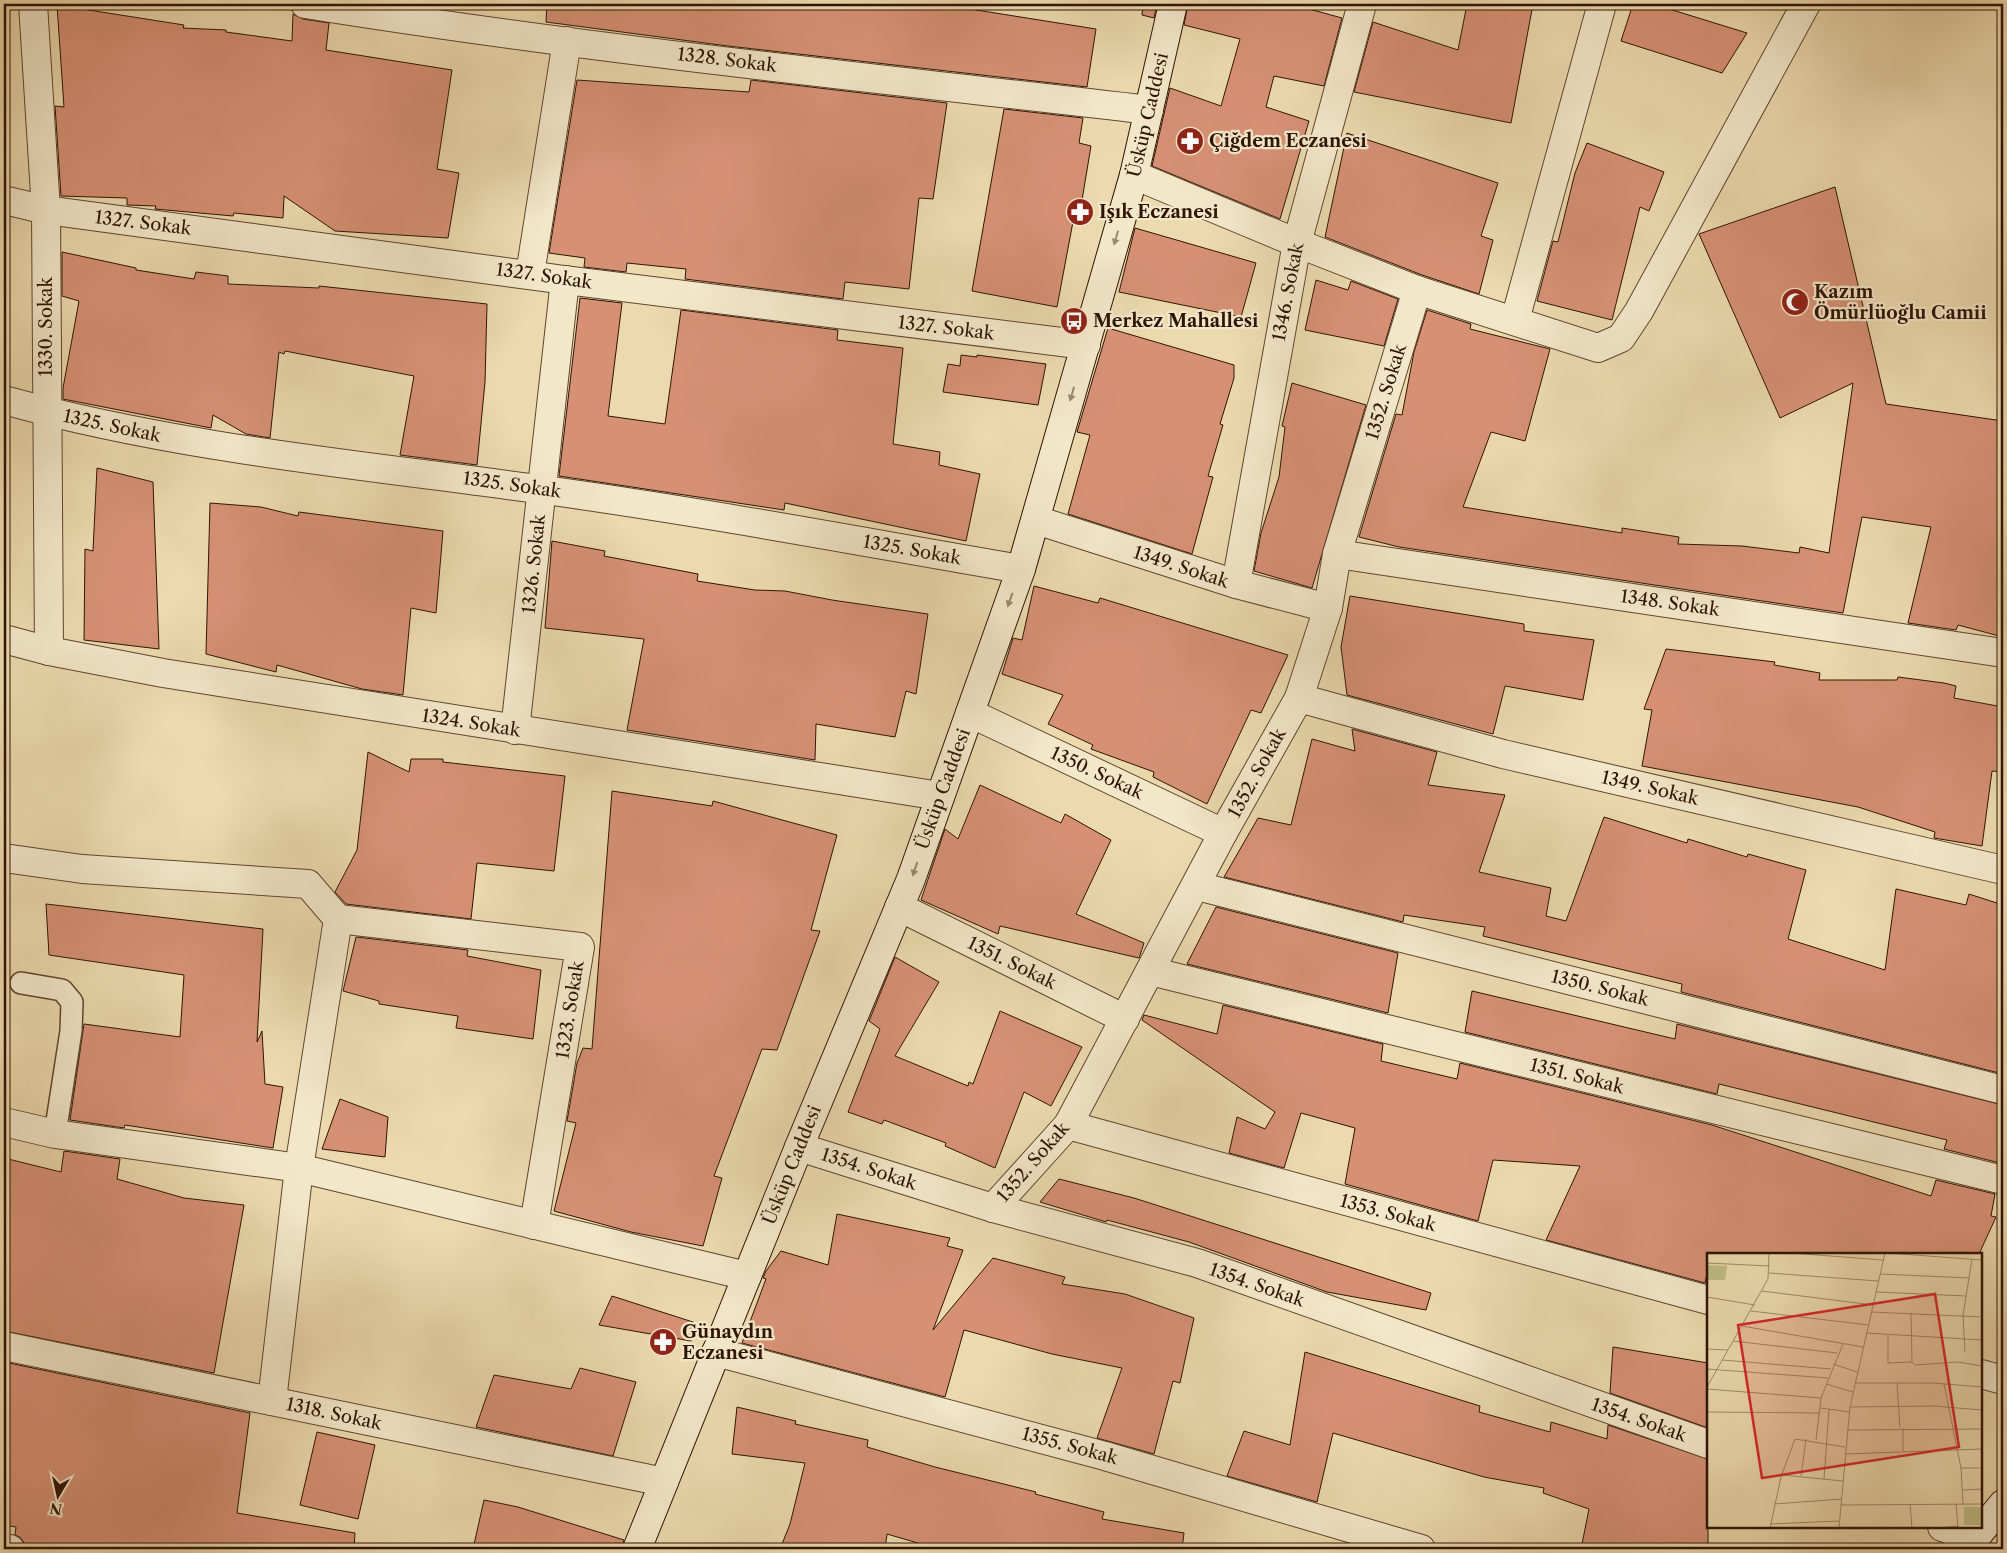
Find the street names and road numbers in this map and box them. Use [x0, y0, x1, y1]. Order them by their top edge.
street label: 1328. Sokak [676, 43, 779, 77]
street label: Üsküp Caddesi [1122, 50, 1173, 179]
street label: 1327. Sokak [94, 206, 194, 240]
street label: 1346. Sokak [1268, 239, 1309, 343]
street label: 1327. Sokak [494, 258, 595, 294]
street label: 1330. Sokak [35, 276, 57, 377]
street label: 1327. Sokak [897, 311, 997, 345]
street label: 1352. Sokak [1361, 340, 1411, 442]
street label: 1325. Sokak [61, 405, 164, 447]
street label: 1325. Sokak [462, 467, 564, 503]
street label: 1326. Sokak [518, 512, 550, 615]
street label: 1325. Sokak [861, 531, 964, 570]
street label: 1349. Sokak [1131, 541, 1233, 593]
street label: 1348. Sokak [1619, 585, 1723, 621]
street label: 1324. Sokak [420, 704, 523, 742]
street label: 1352. Sokak [1223, 723, 1291, 822]
street label: Üsküp Caddesi [910, 725, 975, 852]
street label: 1350. Sokak [1047, 742, 1148, 805]
street label: 1349. Sokak [1599, 766, 1702, 810]
street label: 1351. Sokak [964, 932, 1061, 995]
street label: 1323. Sokak [551, 958, 589, 1061]
street label: 1350. Sokak [1549, 965, 1653, 1011]
street label: 1351. Sokak [1528, 1054, 1628, 1099]
street label: Üsküp Caddesi [757, 1101, 826, 1228]
street label: 1352. Sokak [992, 1116, 1075, 1207]
street label: 1354. Sokak [819, 1143, 921, 1195]
street label: 1353. Sokak [1338, 1190, 1440, 1237]
street label: 1354. Sokak [1207, 1258, 1309, 1312]
street label: 1318. Sokak [284, 1393, 385, 1435]
street label: 1354. Sokak [1589, 1393, 1691, 1447]
street label: 1355. Sokak [1020, 1423, 1122, 1470]

